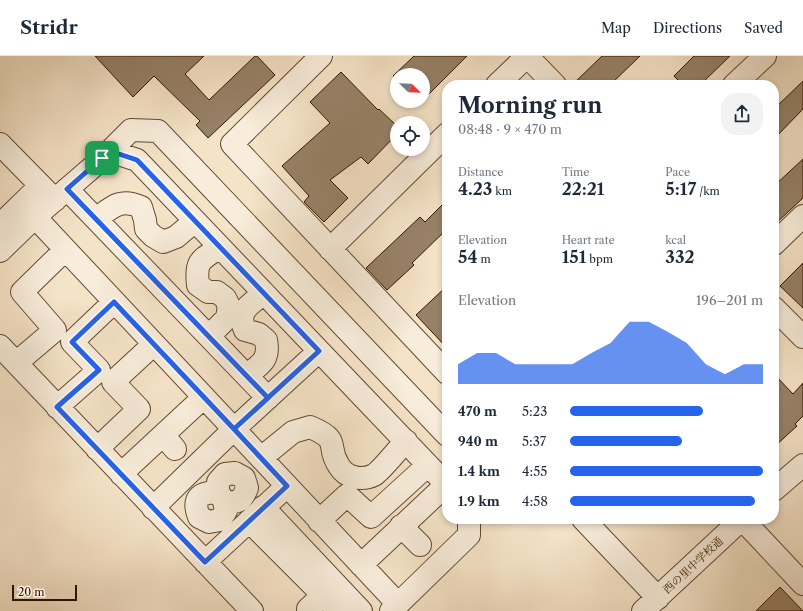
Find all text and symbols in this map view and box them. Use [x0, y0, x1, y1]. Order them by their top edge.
text: Stridr [20, 16, 78, 39]
text: Map [601, 19, 631, 37]
text: Directions [653, 19, 722, 37]
text: Saved [744, 19, 783, 37]
north arrow [390, 68, 430, 108]
map controls [390, 68, 430, 156]
text: Morning run [458, 92, 602, 119]
button: share [721, 93, 763, 135]
button: locate [390, 116, 430, 156]
text: 08:48 · 9 × 470 m [458, 121, 562, 137]
pin [85, 141, 119, 175]
icon: arrive [91, 147, 113, 169]
text: Distance [458, 165, 504, 179]
text: Time [562, 165, 589, 179]
text: Pace [665, 165, 690, 179]
text: 4.23 [458, 179, 492, 199]
text: 22:21 [562, 179, 604, 199]
text: 5:17 [665, 179, 696, 199]
text: km [492, 184, 512, 198]
text: /km [696, 184, 720, 198]
text: Elevation [458, 233, 507, 247]
text: Heart rate [562, 233, 615, 247]
text: kcal [665, 233, 686, 247]
text: 54 [458, 247, 477, 267]
text: 151 [562, 247, 586, 267]
text: 332 [665, 247, 695, 267]
text: m [477, 252, 491, 266]
text: bpm [586, 252, 613, 266]
text: Elevation [458, 292, 516, 308]
text: 196–201 m [696, 292, 763, 308]
text: 470 m [458, 403, 497, 419]
text: 5:23 [522, 403, 547, 419]
text: 940 m [458, 433, 498, 449]
text: 5:37 [522, 433, 546, 449]
text: 1.4 km [458, 463, 500, 479]
text: 4:55 [522, 463, 547, 479]
text: 1.9 km [458, 493, 500, 509]
text: 4:58 [522, 493, 548, 509]
street label: 西の里中学校通 [660, 534, 726, 596]
scale bar [12, 583, 77, 602]
text: 20 m [18, 585, 44, 599]

